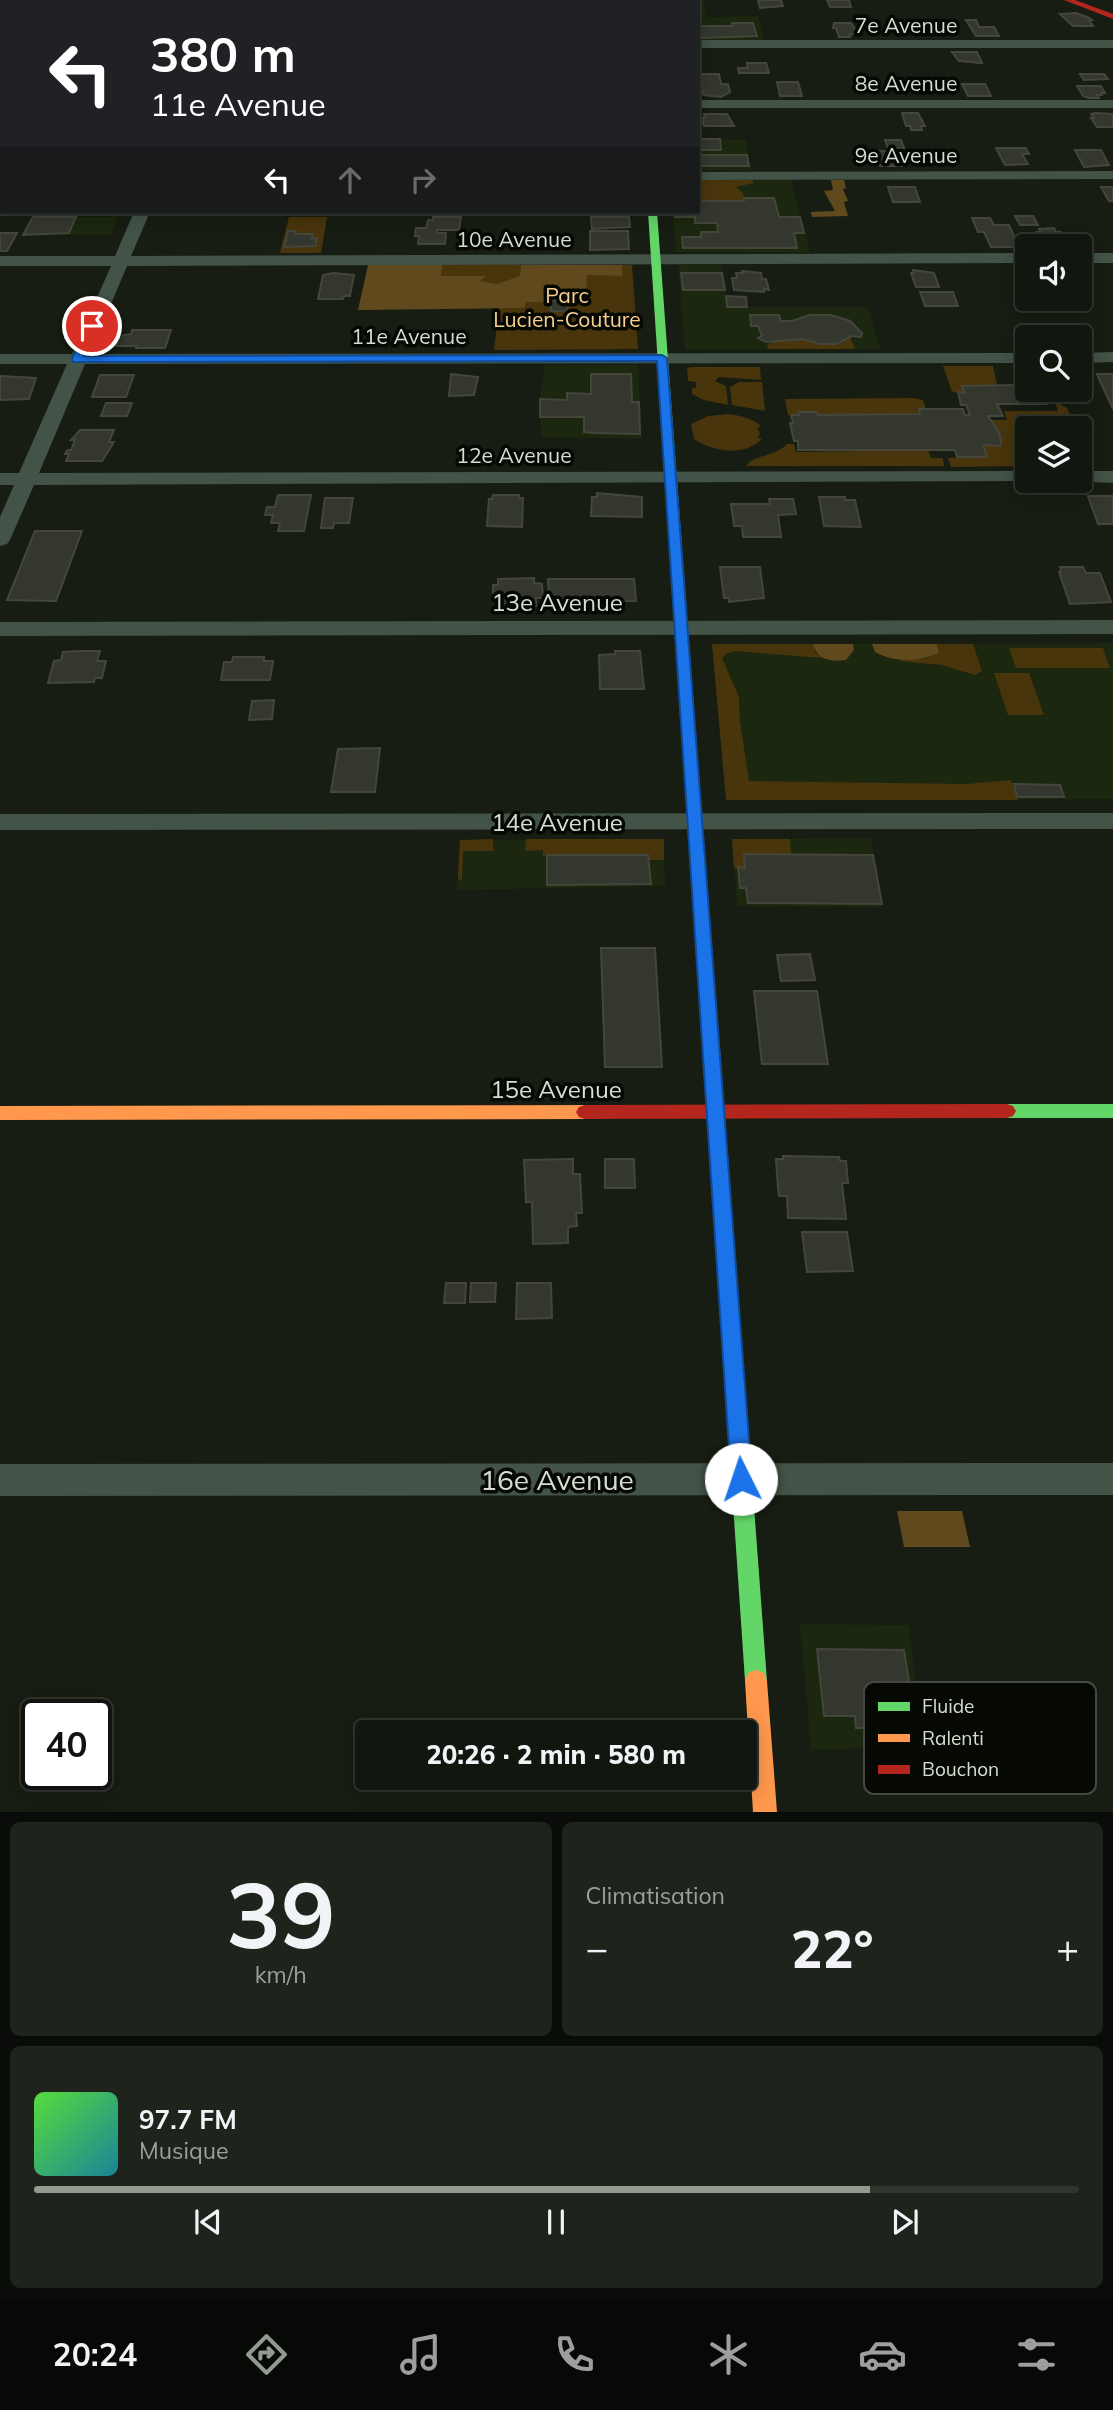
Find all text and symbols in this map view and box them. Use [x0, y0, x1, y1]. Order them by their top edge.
street label: 7e Avenue [855, 12, 957, 38]
text: 380 m [150, 23, 296, 84]
icon: left [35, 28, 126, 119]
street label: 8e Avenue [855, 70, 957, 96]
text: 11e Avenue [150, 84, 326, 124]
street label: 9e Avenue [855, 142, 957, 168]
icon: left [258, 161, 296, 199]
icon: ahead [331, 161, 369, 199]
icon: right [404, 161, 442, 199]
street label: 10e Avenue [456, 226, 572, 252]
map controls [1015, 234, 1092, 493]
button: sound [1015, 234, 1092, 311]
park label: Parc Lucien-Couture [493, 282, 641, 332]
pin [62, 296, 122, 356]
icon: arrive [73, 307, 111, 345]
street label: 11e Avenue [351, 323, 467, 349]
button: search [1015, 325, 1092, 402]
button: layers [1015, 416, 1092, 493]
street label: 12e Avenue [456, 442, 572, 468]
street label: 13e Avenue [491, 587, 623, 617]
street label: 14e Avenue [491, 807, 623, 837]
street label: 15e Avenue [490, 1074, 622, 1104]
position arrow [704, 1442, 778, 1516]
street label: 16e Avenue [480, 1462, 634, 1497]
legend [864, 1682, 1096, 1794]
text: Fluide [922, 1694, 974, 1718]
speed limit sign: 40 [21, 1699, 112, 1790]
text: Ralenti [922, 1726, 984, 1750]
text: 20:26 · 2 min · 580 m [426, 1738, 686, 1771]
text: Bouchon [922, 1757, 999, 1781]
text: 39 [226, 1857, 335, 1971]
text: Climatisation [586, 1881, 725, 1910]
text: 22° [791, 1916, 873, 1981]
text: − [586, 1924, 608, 1972]
text: + [1056, 1924, 1079, 1972]
text: km/h [255, 1960, 307, 1989]
text: 97.7 FM [139, 2103, 237, 2136]
text: Musique [139, 2136, 228, 2165]
icon: previous [189, 2203, 227, 2241]
icon: pause [537, 2203, 575, 2241]
icon: next [886, 2203, 924, 2241]
icon: directions [242, 2330, 291, 2379]
icon: music [396, 2330, 445, 2379]
icon: phone [550, 2330, 599, 2379]
icon: climate [704, 2330, 753, 2379]
icon: car [858, 2330, 907, 2379]
icon: filters [1012, 2330, 1061, 2379]
text: 20:24 [52, 2334, 137, 2374]

